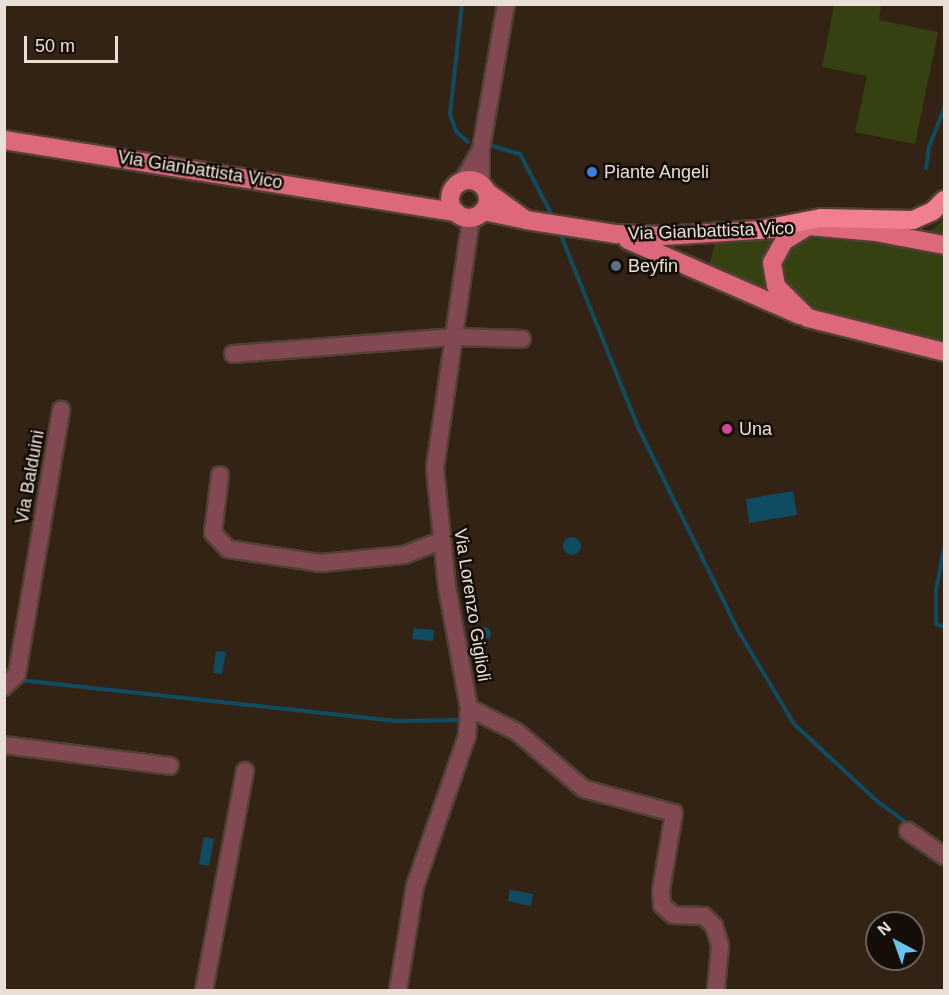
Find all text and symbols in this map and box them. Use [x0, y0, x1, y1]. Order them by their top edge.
scale bar [27, 24, 122, 62]
text: 50 m [35, 36, 75, 56]
street label: Via Gianbattista Vico [116, 146, 284, 194]
place label: Piante Angeli [604, 161, 710, 183]
marker: Piante Angeli [585, 165, 599, 179]
street label: Via Gianbattista Vico [627, 217, 795, 245]
place label: Beyfin [628, 255, 678, 277]
marker: Beyfin [609, 259, 623, 273]
place label: Una [739, 418, 772, 440]
marker: Una [720, 422, 734, 436]
street label: Via Balduini [11, 428, 49, 526]
street label: Via Lorenzo Giglioli [449, 527, 495, 683]
north arrow [865, 911, 925, 971]
text: N [874, 918, 894, 939]

